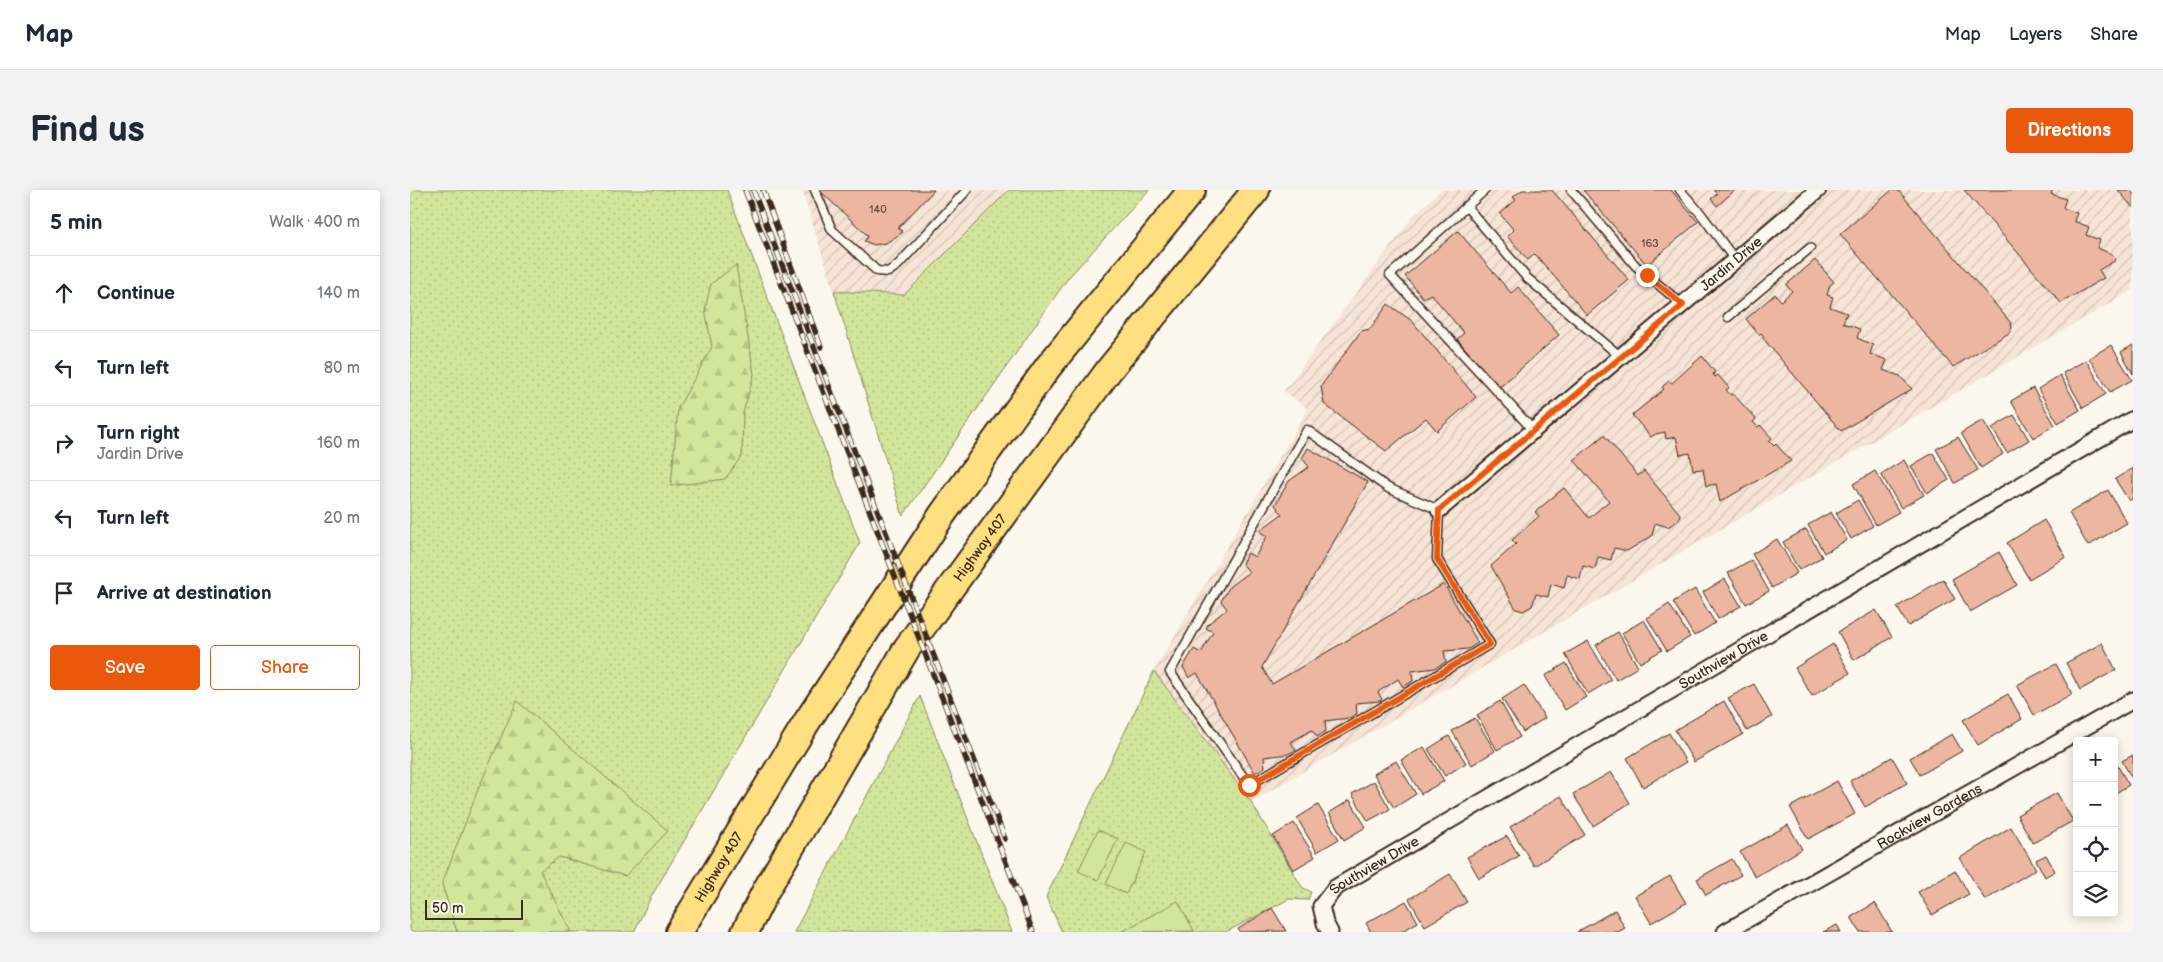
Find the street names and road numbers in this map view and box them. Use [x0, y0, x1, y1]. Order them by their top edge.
street label: Jardin Drive [1696, 233, 1765, 294]
street label: Highway 407 [950, 511, 1010, 585]
street label: Southview Drive [1676, 627, 1771, 693]
street label: Rockview Gardens [1874, 779, 1985, 852]
street label: Highway 407 [691, 829, 746, 905]
street label: Southview Drive [1325, 832, 1422, 897]

